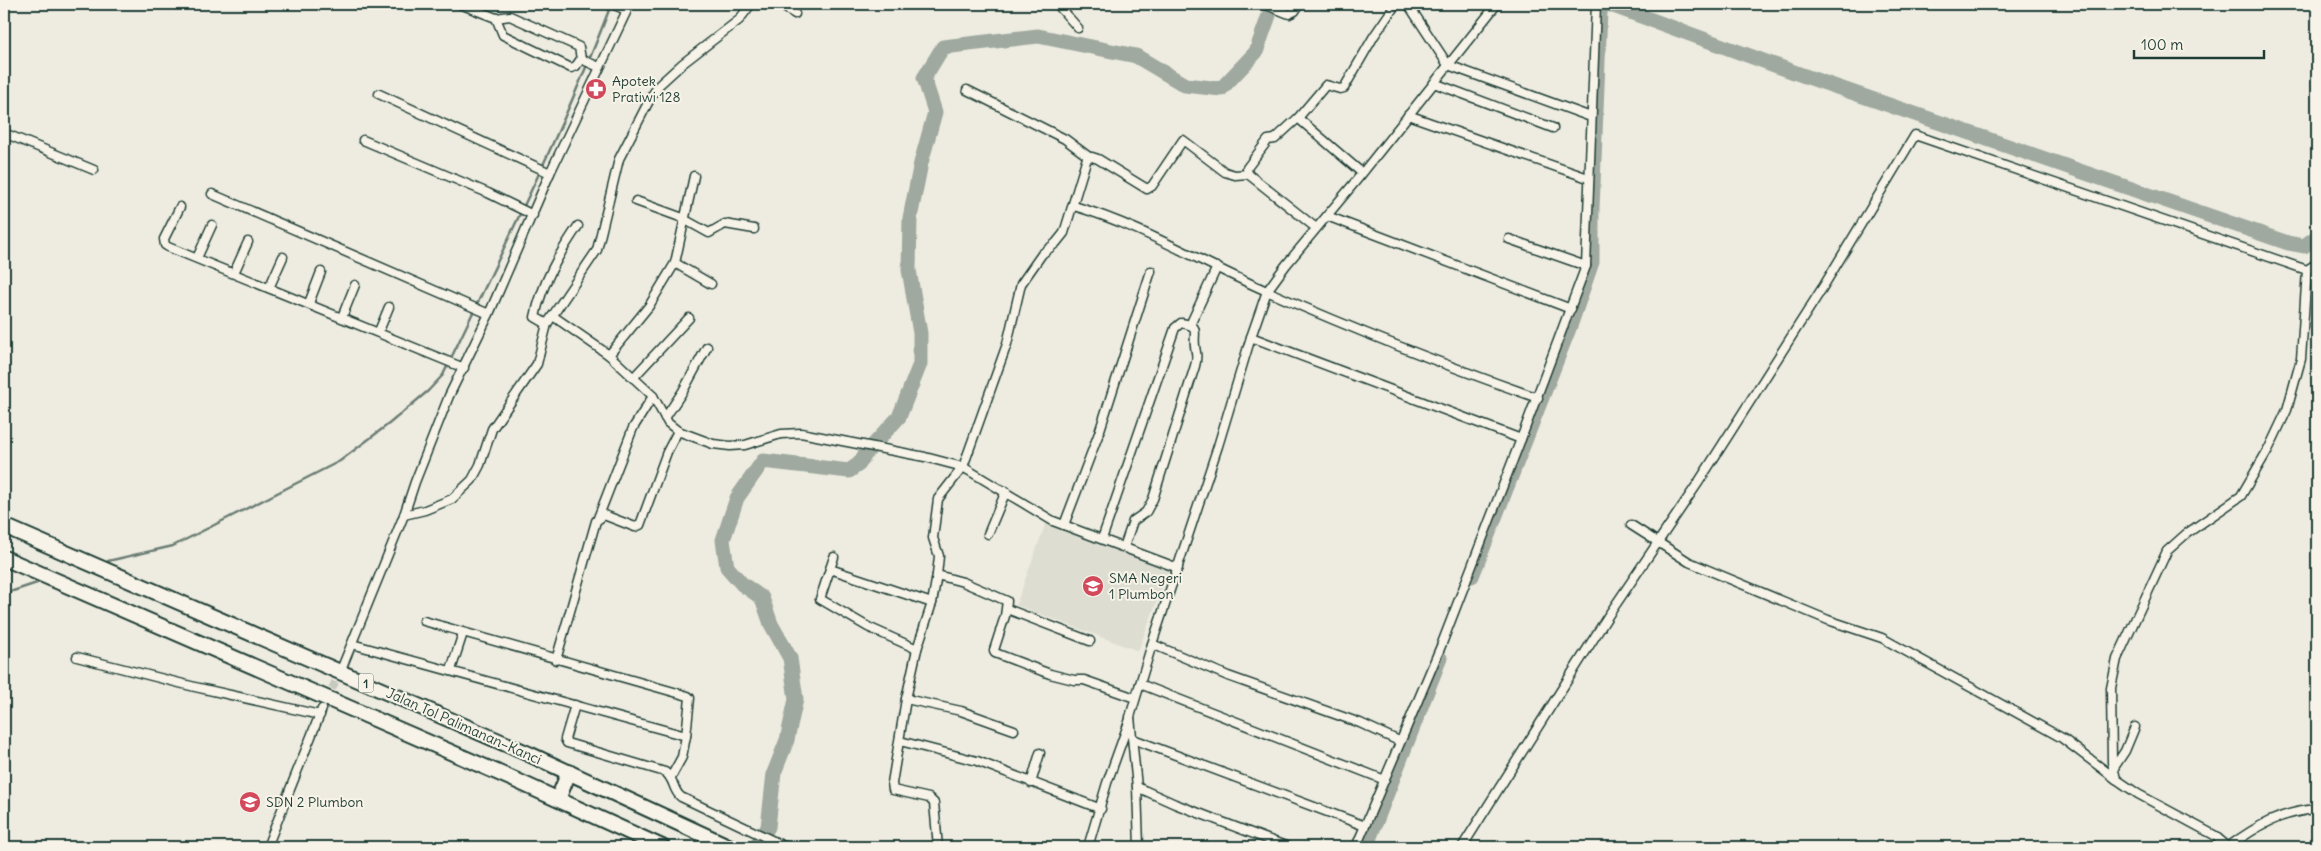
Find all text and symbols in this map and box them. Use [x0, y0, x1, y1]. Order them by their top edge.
scale bar [2134, 28, 2264, 60]
text: 100 m [2141, 35, 2183, 54]
place label: Apotek Pratiwi 128 [612, 72, 681, 106]
pharmacy icon: Apotek Pratiwi 128 [584, 77, 608, 101]
place label: SMA Negeri 1 Plumbon [1109, 569, 1182, 603]
school or university icon: SMA Negeri 1 Plumbon [1081, 574, 1105, 598]
road number: 1 [358, 674, 374, 692]
street label: Jalan Tol Palimanan–Kanci [384, 684, 544, 768]
school or university icon: SDN 2 Plumbon [238, 790, 262, 814]
place label: SDN 2 Plumbon [266, 793, 363, 811]

